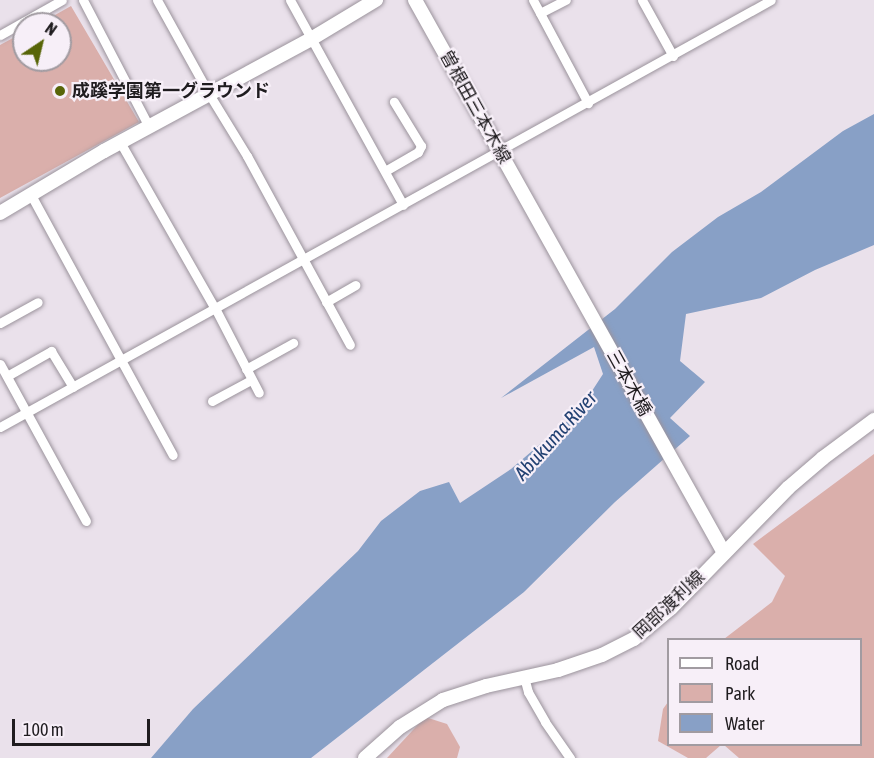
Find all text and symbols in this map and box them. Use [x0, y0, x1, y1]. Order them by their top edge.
north arrow [12, 12, 72, 72]
text: N [42, 19, 60, 39]
street label: 曽根田三本木線 [435, 47, 515, 167]
place label: 成蹊学園第一グラウンド [72, 80, 270, 102]
marker: 成蹊学園第一グラウンド [53, 84, 67, 98]
street label: 三本木橋 [602, 346, 656, 420]
water label: Abukuma River [509, 386, 601, 484]
street label: 岡部渡利線 [629, 566, 709, 644]
legend [667, 638, 862, 746]
text: Road [725, 653, 759, 674]
text: Park [725, 683, 755, 704]
scale bar [15, 707, 153, 745]
text: Water [725, 713, 764, 734]
text: 100 m [23, 719, 64, 740]

